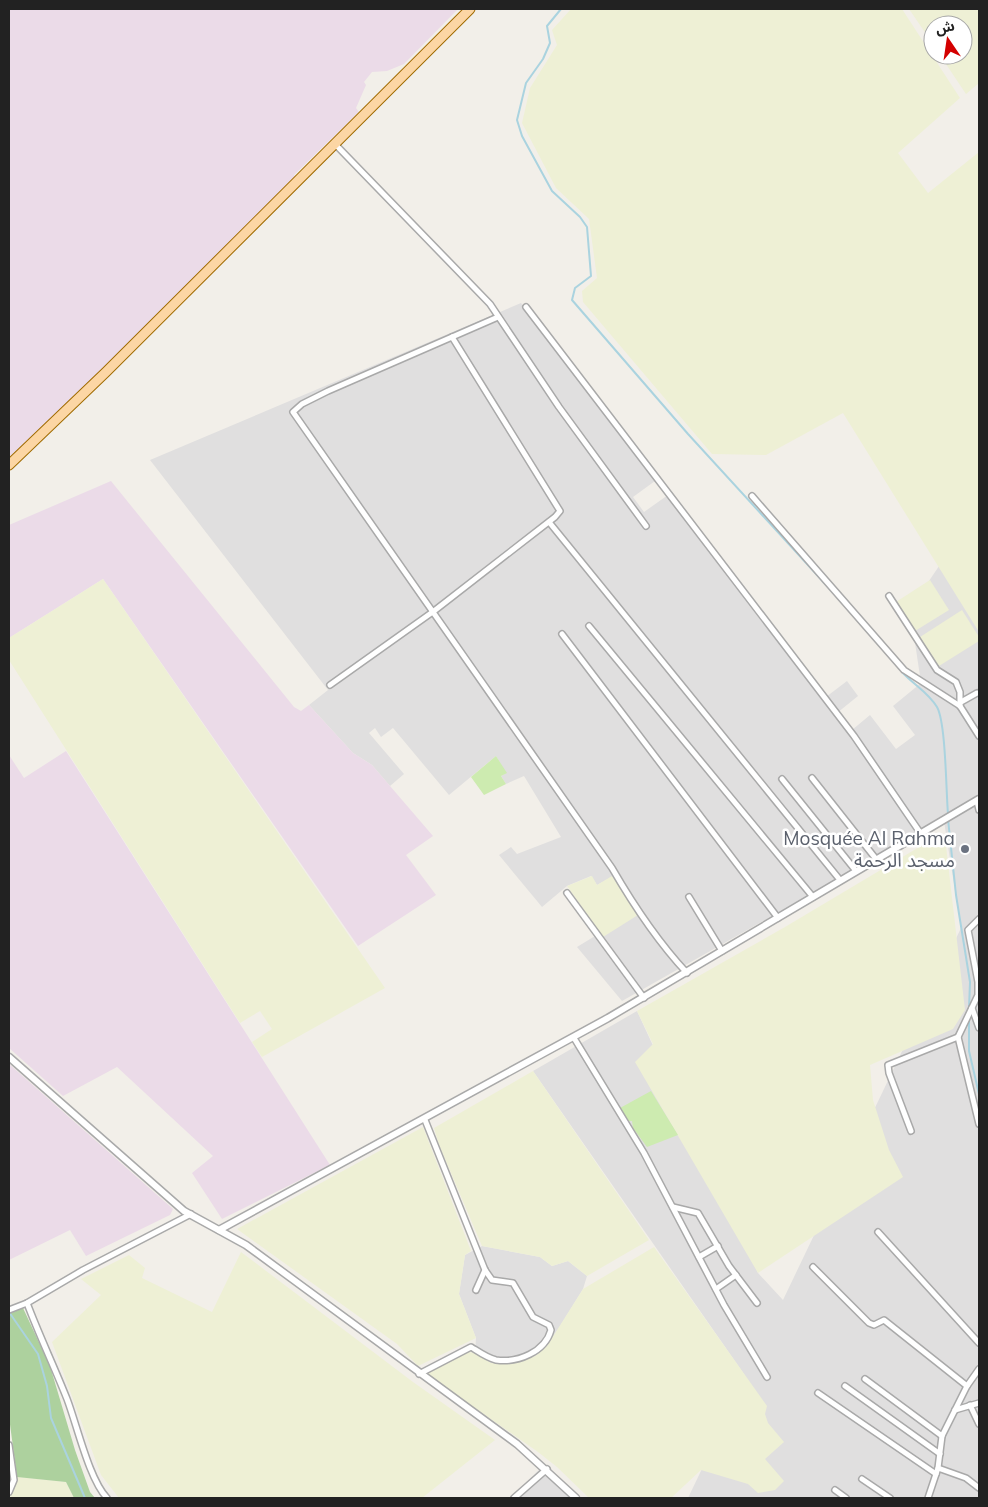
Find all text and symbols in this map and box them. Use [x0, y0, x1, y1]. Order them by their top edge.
north arrow [923, 15, 973, 65]
text: ش [934, 16, 956, 38]
place label: Mosquée Al Rahma مسجد الرحمة [783, 826, 955, 872]
marker: Mosquée Al Rahma مسجد الرحمة [959, 843, 971, 855]

